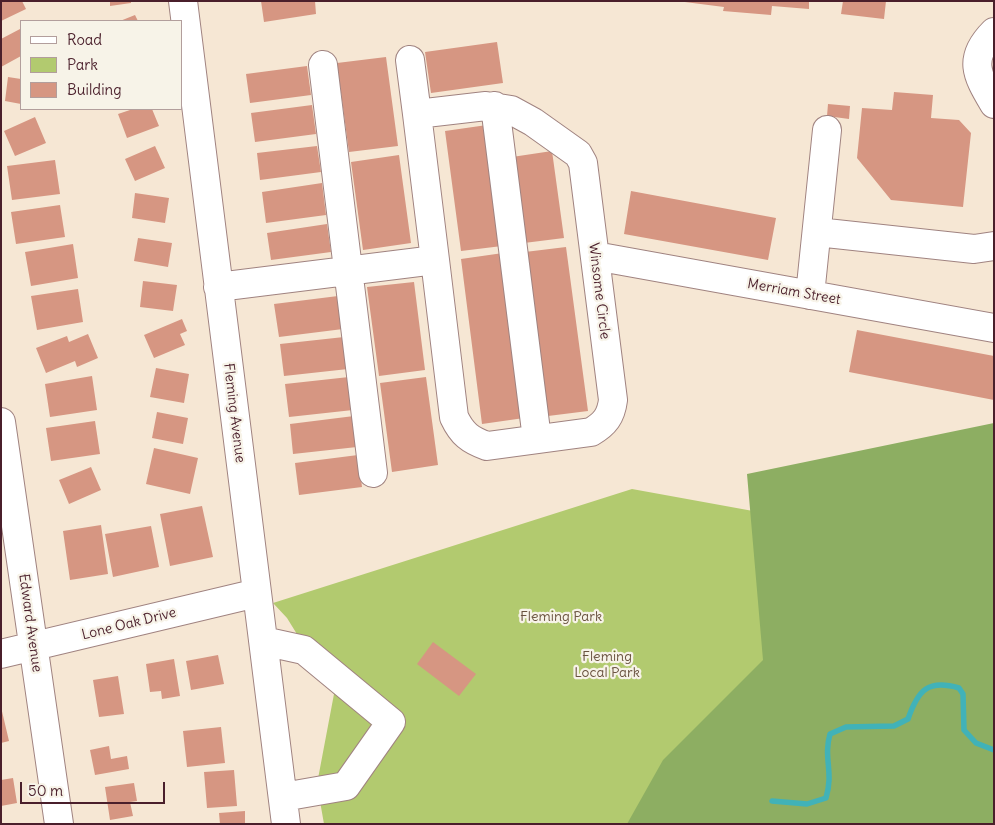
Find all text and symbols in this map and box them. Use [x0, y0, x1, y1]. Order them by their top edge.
legend [20, 20, 182, 110]
text: Road [67, 30, 102, 49]
text: Park [67, 55, 98, 74]
text: Building [67, 80, 122, 99]
street label: Winsome Circle [585, 242, 613, 340]
street label: Merriam Street [746, 276, 842, 308]
street label: Fleming Avenue [220, 362, 248, 464]
street label: Edward Avenue [15, 573, 45, 673]
street label: Lone Oak Drive [80, 604, 178, 644]
park label: Fleming Park [520, 609, 602, 625]
park label: Fleming Local Park [574, 649, 640, 682]
scale bar [22, 772, 168, 804]
text: 50 m [28, 781, 63, 800]

